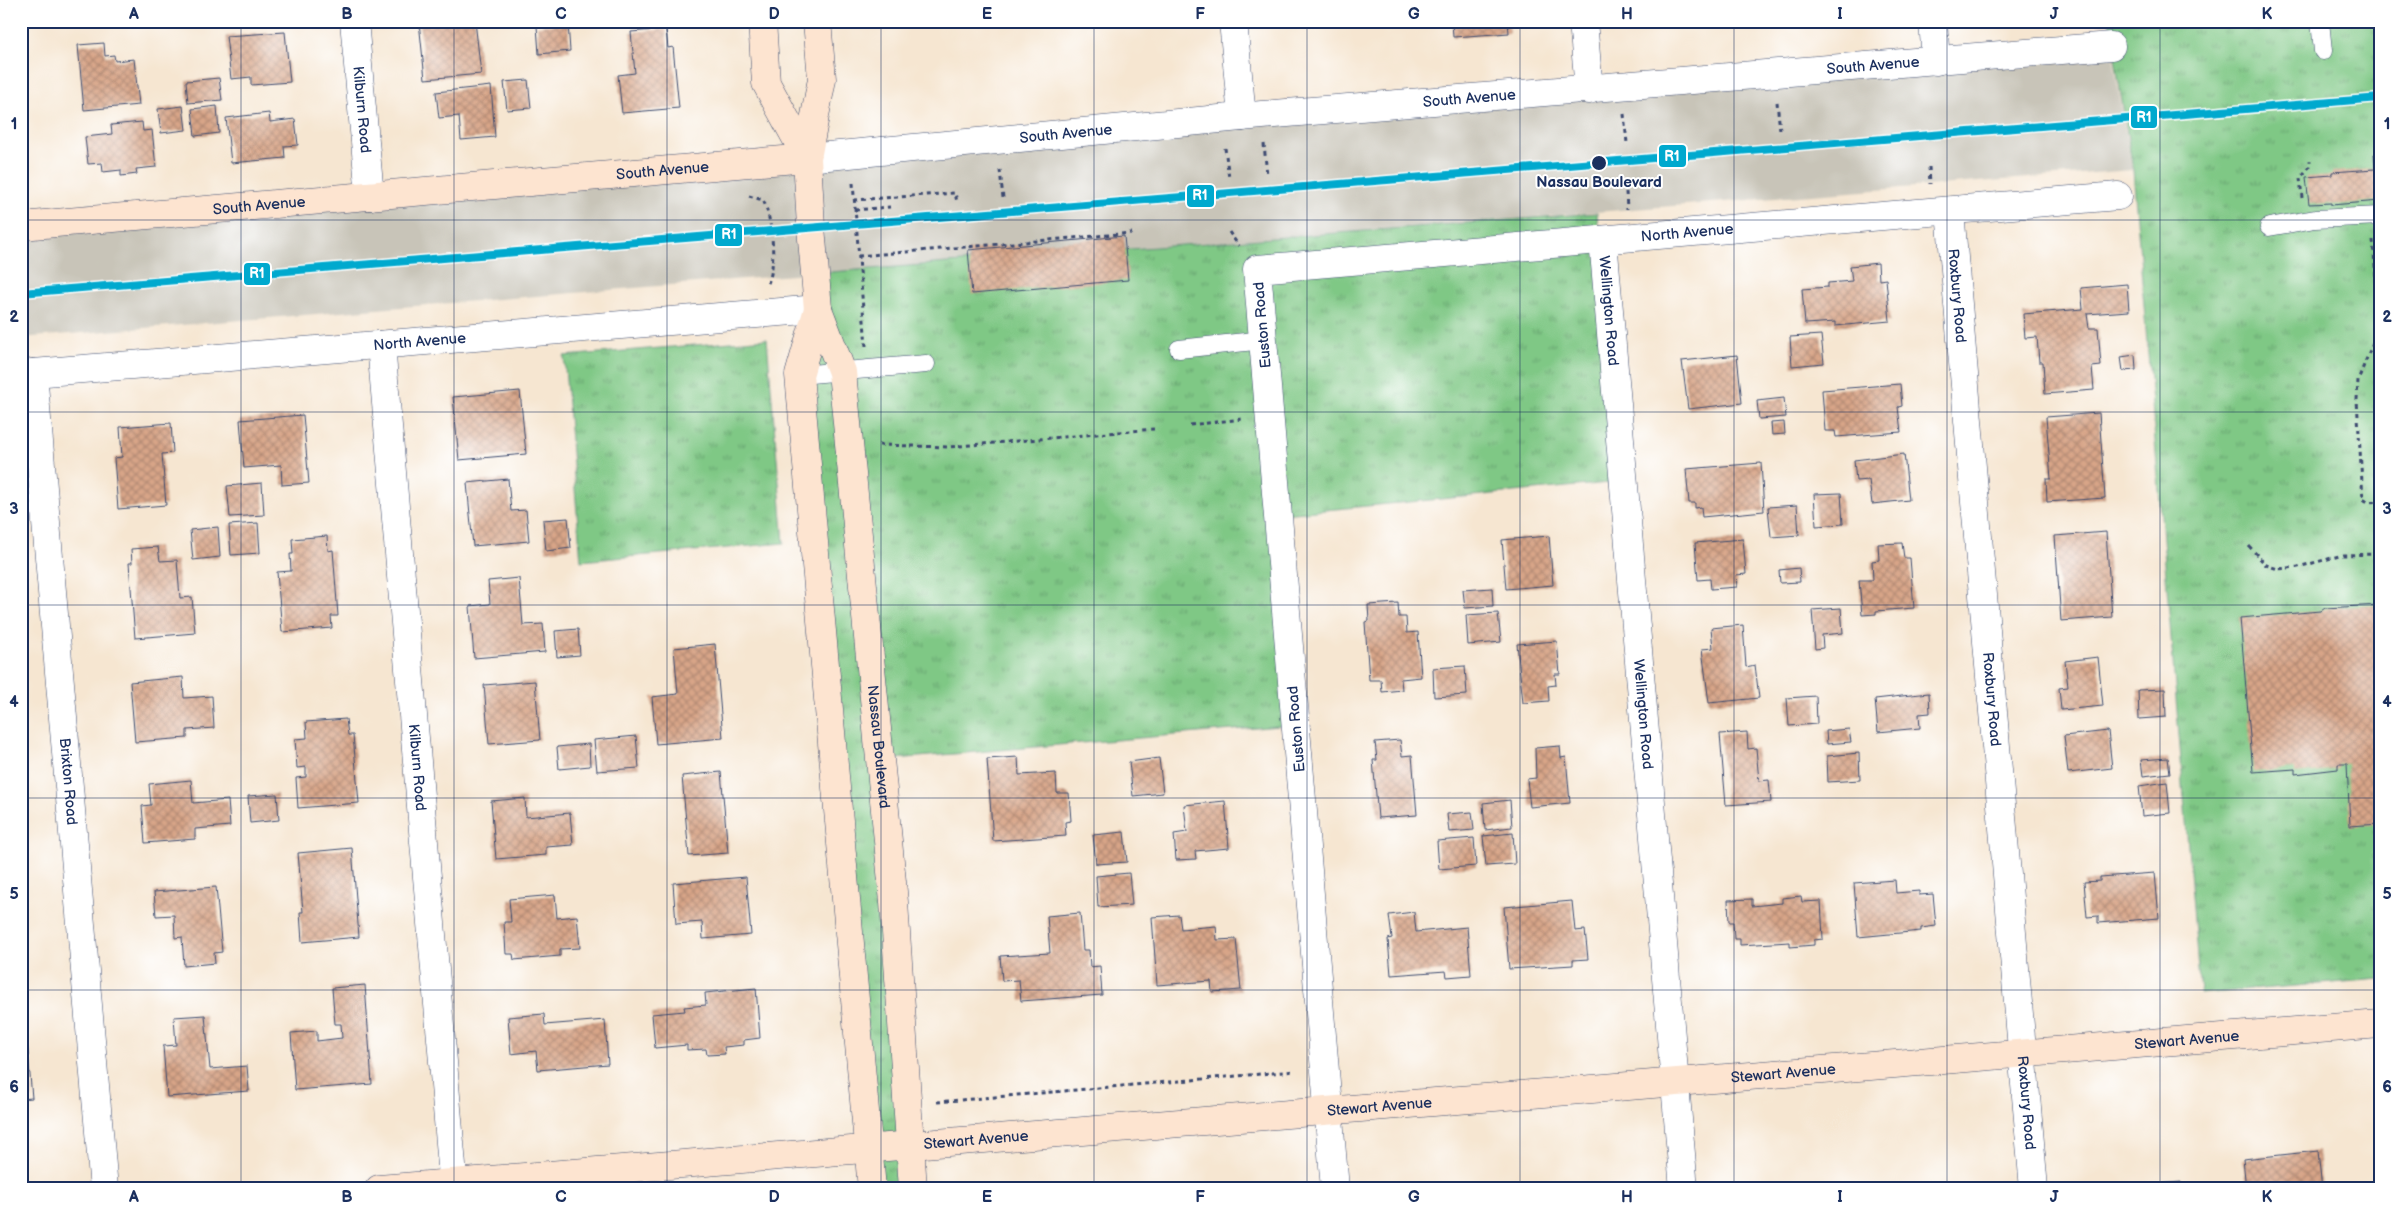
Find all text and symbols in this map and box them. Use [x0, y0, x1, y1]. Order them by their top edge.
text: A [128, 5, 139, 24]
text: B [341, 5, 353, 24]
text: C [555, 5, 567, 24]
text: D [768, 5, 780, 24]
text: E [982, 5, 992, 24]
text: F [1195, 5, 1205, 24]
text: G [1408, 5, 1420, 24]
text: H [1621, 5, 1633, 24]
text: I [1837, 5, 1843, 24]
text: J [2050, 5, 2059, 24]
text: K [2262, 5, 2273, 24]
street label: South Avenue [1826, 53, 1920, 79]
street label: Kilburn Road [348, 65, 375, 154]
street label: South Avenue [1422, 85, 1517, 112]
line badge: R1 [2130, 105, 2158, 129]
text: R1 [2136, 109, 2152, 126]
text: 1 [11, 115, 17, 134]
text: 1 [2384, 115, 2390, 134]
street label: South Avenue [1019, 120, 1113, 148]
line badge: R1 [1658, 144, 1687, 168]
text: R1 [1664, 148, 1680, 165]
marker: Nassau Boulevard [1590, 154, 1608, 172]
street label: South Avenue [615, 158, 710, 184]
place label: Nassau Boulevard [1536, 173, 1662, 192]
line badge: R1 [1186, 184, 1215, 208]
text: R1 [1192, 187, 1208, 204]
street label: South Avenue [212, 192, 306, 219]
street label: North Avenue [1640, 220, 1734, 246]
line badge: R1 [714, 223, 743, 247]
text: R1 [721, 226, 737, 243]
street label: Roxbury Road [1943, 248, 1970, 344]
street label: Wellington Road [1594, 255, 1623, 367]
line badge: R1 [243, 262, 271, 286]
text: R1 [249, 265, 265, 282]
street label: Euston Road [1249, 281, 1276, 369]
text: 2 [9, 308, 19, 327]
text: 2 [2382, 308, 2392, 327]
street label: North Avenue [373, 329, 467, 355]
text: 3 [9, 500, 19, 519]
text: 3 [2382, 500, 2392, 519]
street label: Roxbury Road [1978, 651, 2005, 747]
street label: Wellington Road [1629, 658, 1657, 770]
street label: Nassau Boulevard [863, 684, 894, 809]
street label: Euston Road [1283, 685, 1310, 773]
text: 4 [9, 693, 19, 712]
text: 4 [2382, 693, 2392, 712]
street label: Kilburn Road [404, 723, 430, 812]
street label: Brixton Road [55, 737, 81, 826]
text: 5 [9, 885, 19, 904]
text: 5 [2382, 885, 2392, 904]
street label: Stewart Avenue [2134, 1027, 2240, 1054]
street label: Roxbury Road [2013, 1055, 2040, 1151]
street label: Stewart Avenue [1730, 1060, 1837, 1088]
text: 6 [9, 1078, 19, 1097]
text: 6 [2382, 1078, 2392, 1097]
street label: Stewart Avenue [1326, 1093, 1433, 1121]
street label: Stewart Avenue [923, 1126, 1029, 1154]
text: A [128, 1188, 139, 1207]
text: B [341, 1188, 353, 1207]
text: C [555, 1188, 567, 1207]
text: D [768, 1188, 780, 1207]
text: E [982, 1188, 992, 1207]
text: F [1195, 1188, 1205, 1207]
text: G [1408, 1188, 1420, 1207]
text: H [1621, 1188, 1633, 1207]
text: I [1837, 1188, 1843, 1207]
text: J [2050, 1188, 2059, 1207]
text: K [2262, 1188, 2273, 1207]

